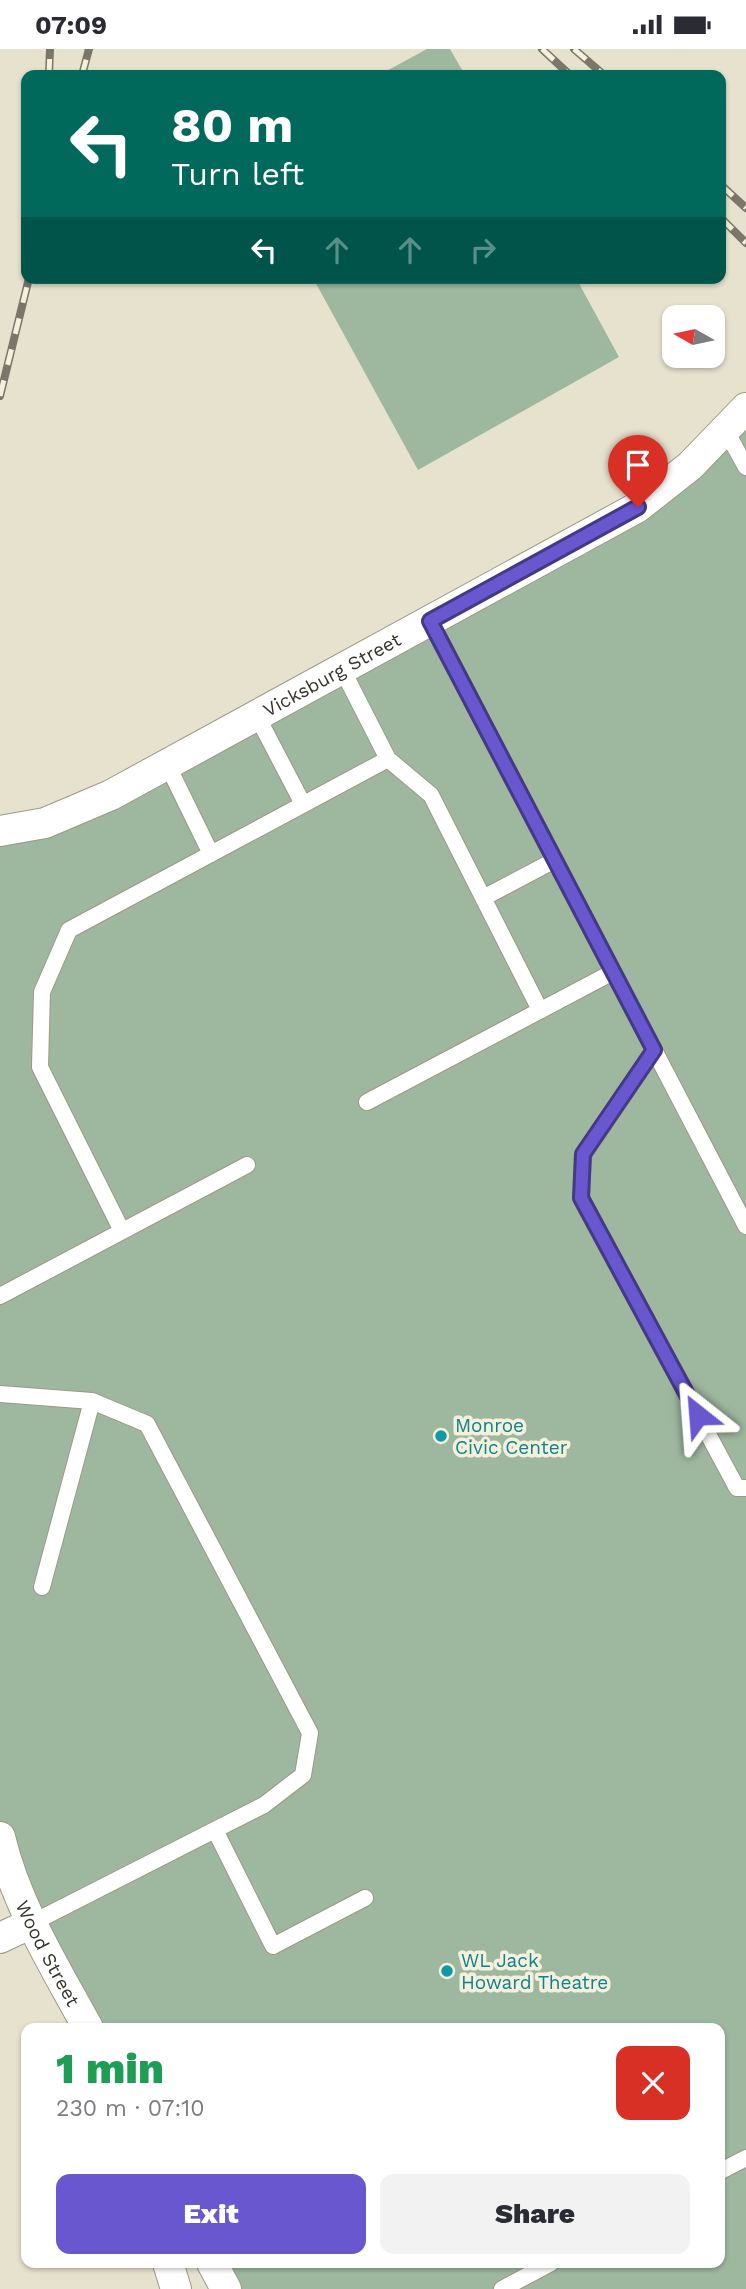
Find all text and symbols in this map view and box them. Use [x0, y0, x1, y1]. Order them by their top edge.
text: 07:09 [35, 10, 107, 40]
text: 80 m [171, 96, 293, 154]
icon: left [56, 98, 147, 189]
text: Turn left [171, 155, 304, 193]
icon: left [245, 231, 283, 269]
icon: ahead [318, 231, 356, 269]
icon: ahead [391, 231, 429, 269]
icon: right [464, 231, 502, 269]
north arrow [662, 305, 724, 367]
map controls [662, 305, 725, 368]
pin [608, 435, 668, 507]
icon: arrive [619, 446, 657, 484]
street label: Vicksburg Street [259, 628, 405, 722]
position arrow [661, 1378, 735, 1452]
place label: Monroe Civic Center [455, 1414, 568, 1459]
marker: Monroe Civic Center [433, 1428, 449, 1444]
street label: Wood Street [11, 1897, 85, 2010]
place label: WL Jack Howard Theatre [461, 1949, 608, 1994]
marker: WL Jack Howard Theatre [439, 1963, 455, 1979]
text: 1 min [56, 2044, 164, 2093]
button: close [616, 2046, 690, 2120]
text: 230 m · 07:10 [56, 2095, 205, 2122]
button: Exit [56, 2174, 366, 2254]
button: Share [380, 2174, 690, 2254]

